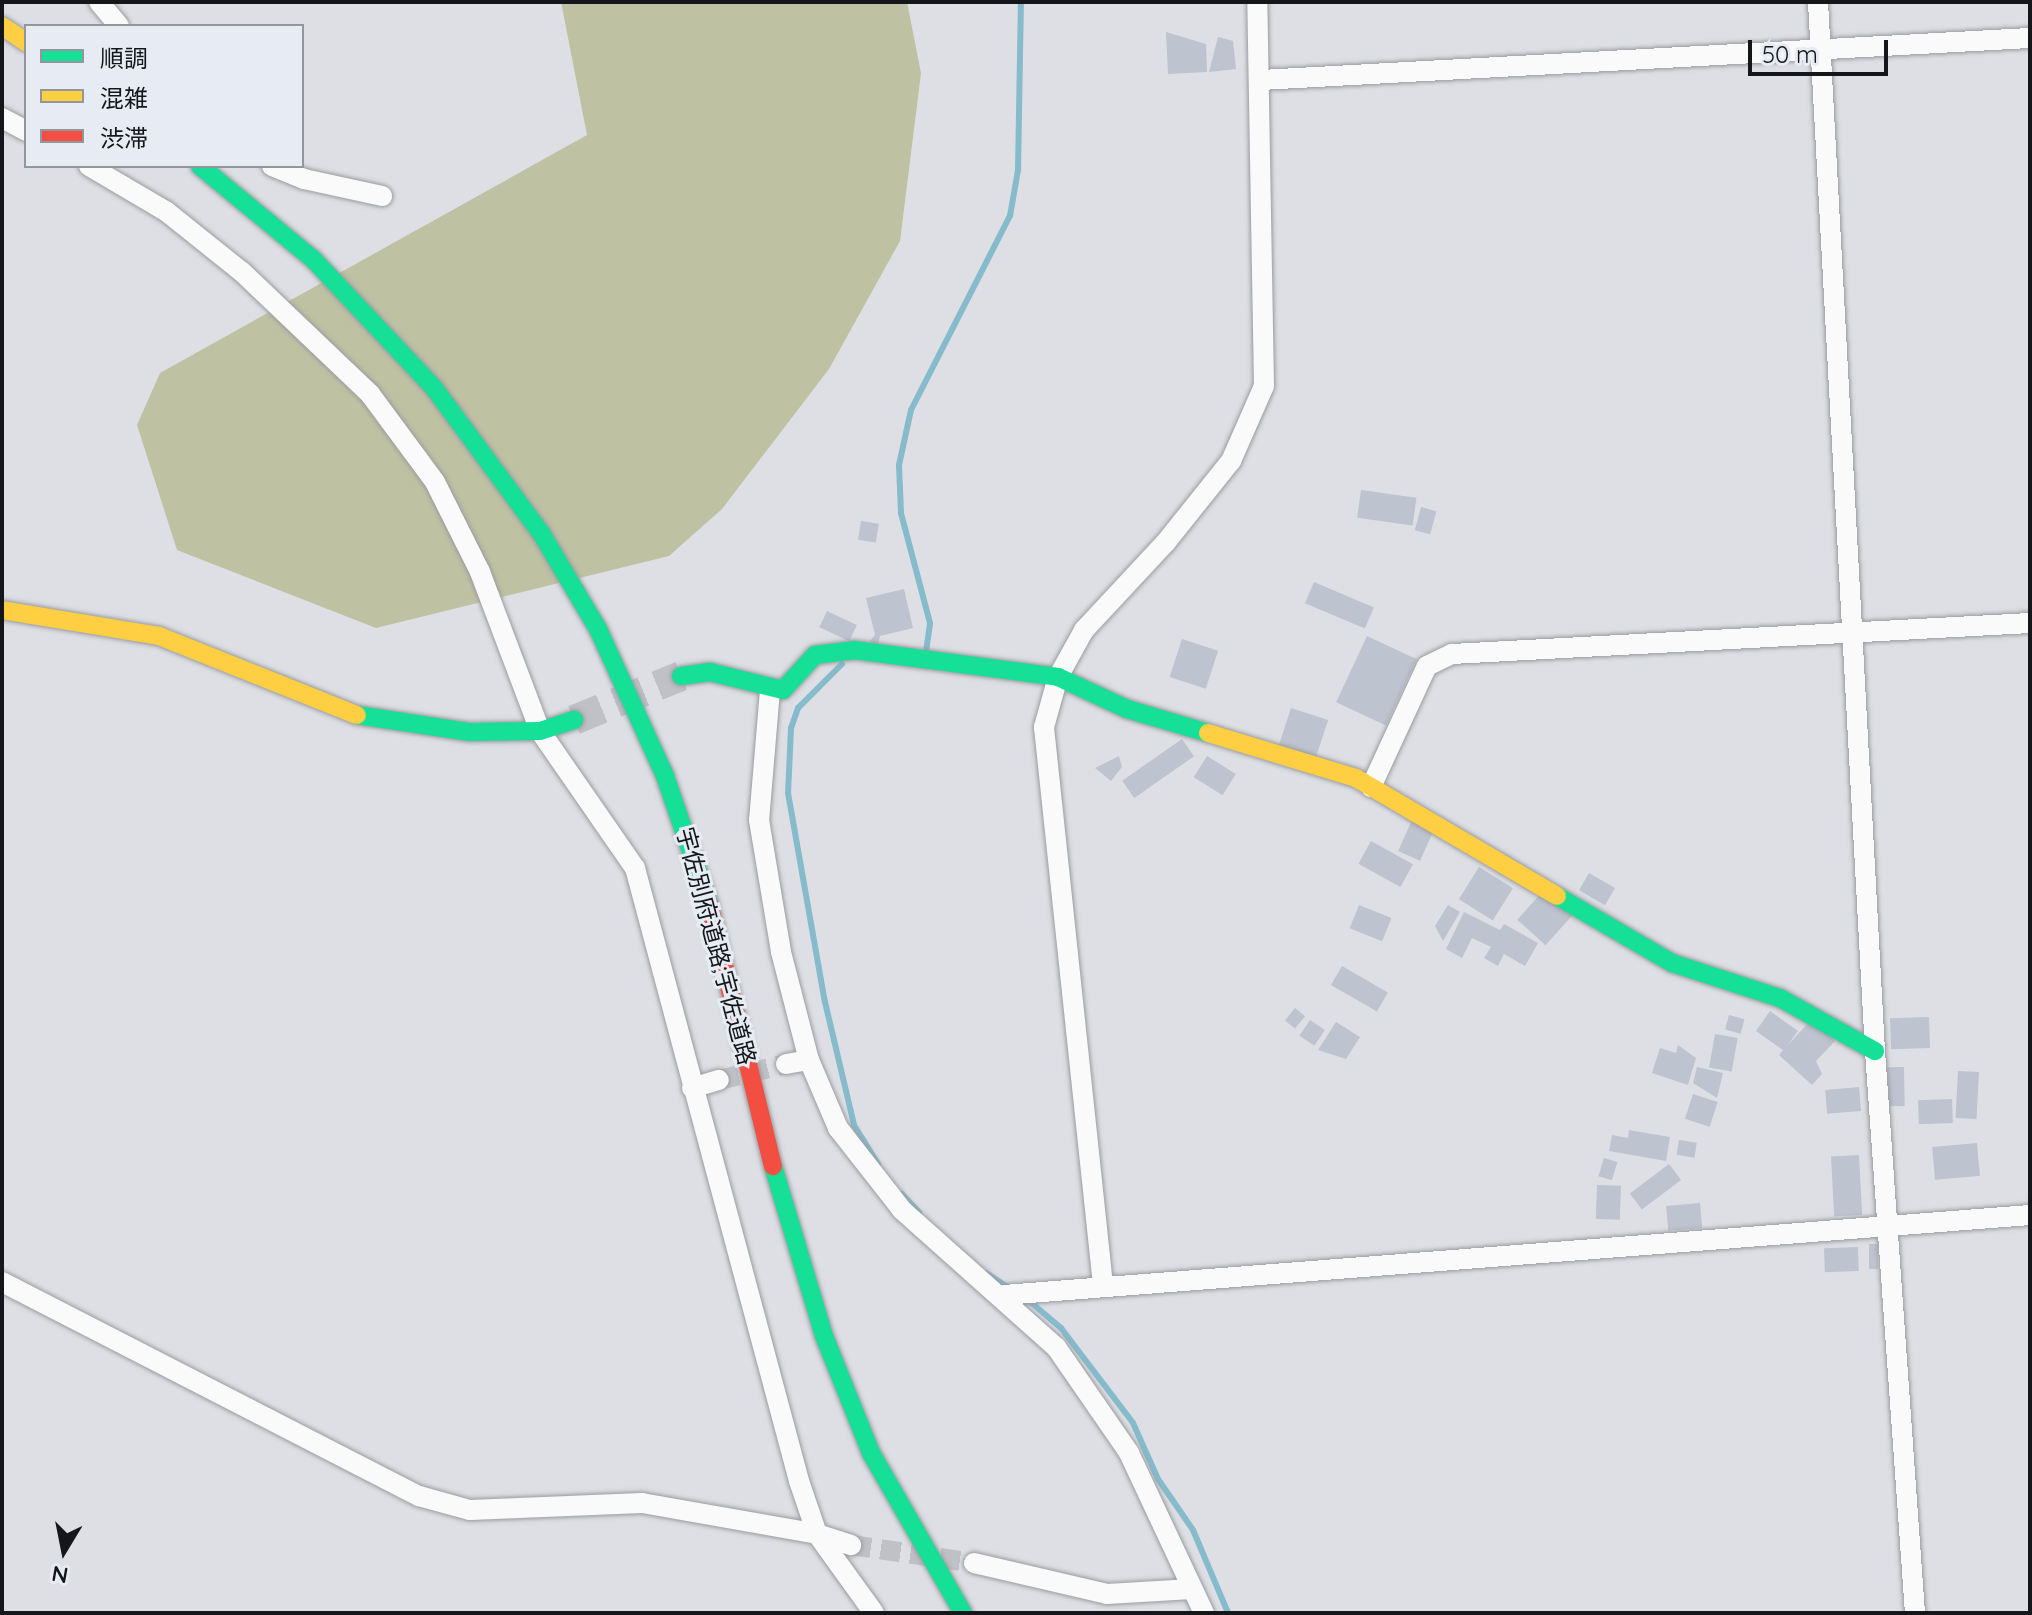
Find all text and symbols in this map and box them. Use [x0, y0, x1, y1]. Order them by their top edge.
legend [24, 24, 304, 168]
scale bar [1752, 24, 1892, 74]
text: 50 m [1762, 39, 1818, 69]
text: 順調 [100, 43, 148, 73]
text: 混雑 [100, 83, 148, 113]
text: 渋滞 [100, 123, 148, 153]
street label: 宇佐別府道路;宇佐道路 [670, 824, 762, 1068]
north arrow [24, 1511, 104, 1591]
text: N [49, 1559, 70, 1590]

